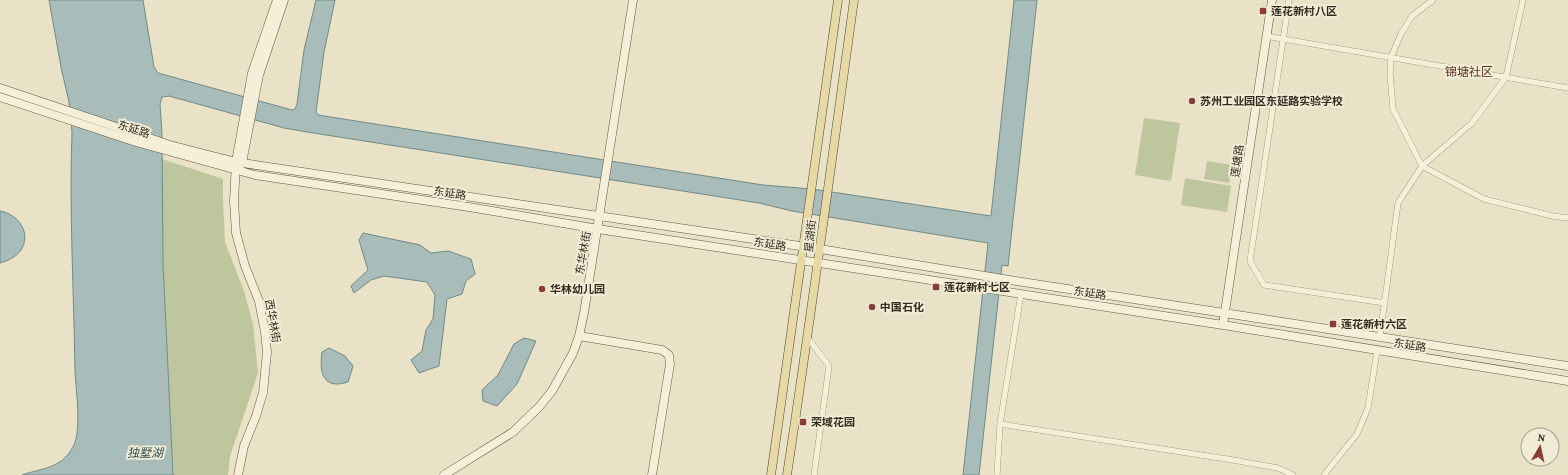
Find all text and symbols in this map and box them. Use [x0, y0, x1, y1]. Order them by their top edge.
place label: 莲花新村八区 [1271, 5, 1337, 17]
marker: 莲花新村八区 [1258, 6, 1268, 16]
district label: 锦塘社区 [1445, 65, 1493, 79]
place label: 苏州工业园区东延路实验学校 [1200, 95, 1343, 107]
marker: 苏州工业园区东延路实验学校 [1187, 96, 1197, 106]
street label: 东延路 [116, 118, 152, 140]
street label: 莲塘路 [1229, 144, 1245, 178]
street label: 东延路 [433, 184, 467, 202]
street label: 星湖街 [802, 219, 818, 253]
street label: 东华林街 [573, 230, 593, 276]
street label: 东延路 [753, 235, 787, 253]
place label: 莲花新村七区 [944, 281, 1010, 293]
marker: 莲花新村七区 [931, 282, 941, 292]
place label: 华林幼儿园 [550, 283, 605, 295]
marker: 华林幼儿园 [537, 284, 547, 294]
street label: 东延路 [1073, 284, 1107, 302]
street label: 西华林街 [263, 298, 283, 344]
place label: 中国石化 [880, 301, 924, 313]
marker: 中国石化 [867, 302, 877, 312]
place label: 莲花新村六区 [1341, 318, 1407, 330]
marker: 莲花新村六区 [1328, 319, 1338, 329]
street label: 东延路 [1393, 336, 1427, 354]
place label: 荣域花园 [811, 416, 855, 428]
marker: 荣域花园 [798, 417, 808, 427]
north arrow [1520, 427, 1560, 467]
text: N [1537, 431, 1547, 444]
water label: 独墅湖 [127, 446, 165, 460]

